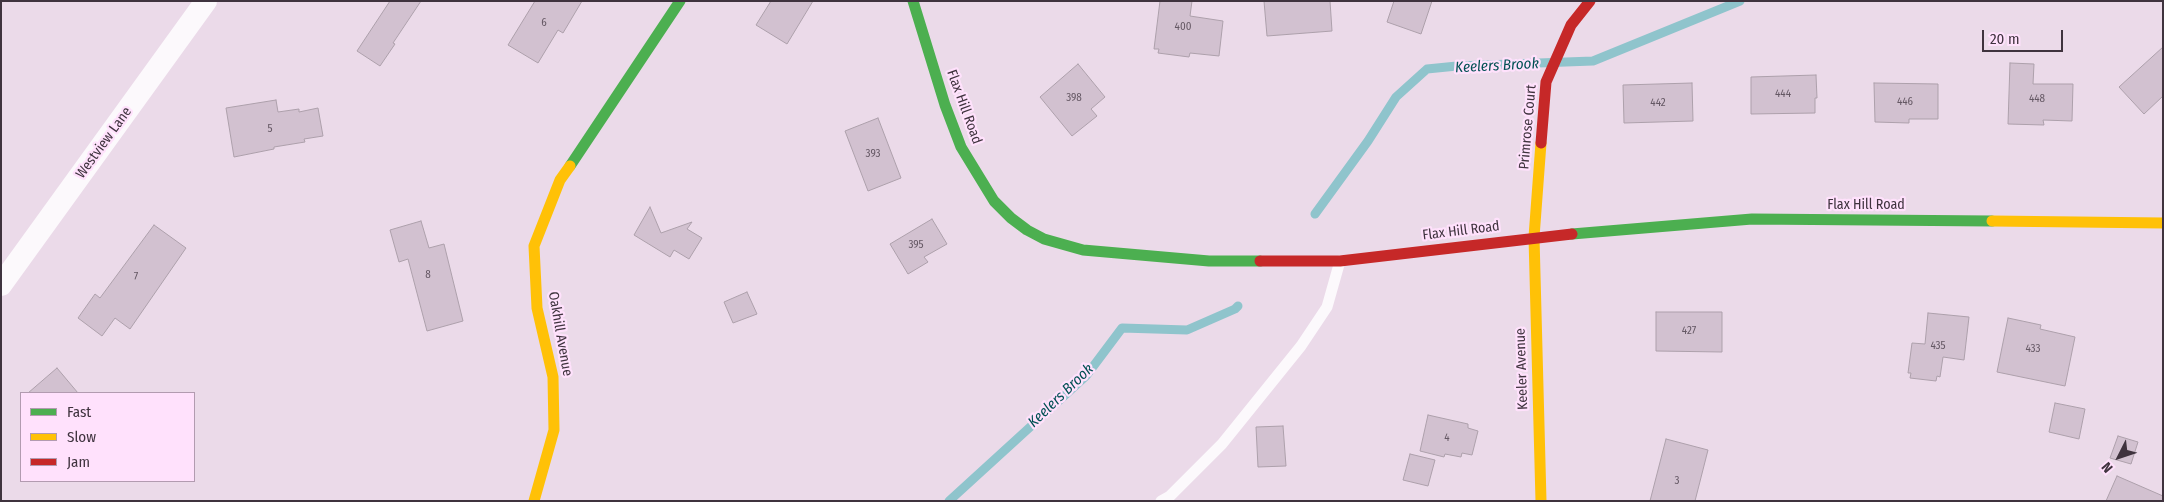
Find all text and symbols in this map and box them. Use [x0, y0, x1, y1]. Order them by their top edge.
house number: 6 [541, 16, 547, 30]
house number: 400 [1175, 20, 1191, 34]
scale bar [1984, 20, 2065, 52]
text: 20 m [1990, 30, 2020, 48]
water label: Keelers Brook [1455, 55, 1539, 77]
street label: Flax Hill Road [943, 68, 985, 146]
street label: Primrose Court [1516, 84, 1540, 170]
house number: 444 [1775, 87, 1791, 101]
house number: 398 [1066, 91, 1082, 105]
house number: 448 [2029, 92, 2045, 106]
house number: 446 [1897, 95, 1913, 109]
house number: 442 [1650, 96, 1666, 110]
street label: Westview Lane [72, 104, 136, 182]
house number: 5 [267, 122, 273, 136]
house number: 393 [866, 147, 880, 161]
street label: Flax Hill Road [1827, 197, 1905, 213]
street label: Flax Hill Road [1421, 218, 1501, 244]
house number: 395 [908, 238, 924, 252]
house number: 8 [425, 268, 431, 282]
house number: 7 [134, 270, 138, 284]
street label: Oakhill Avenue [544, 290, 576, 378]
house number: 427 [1682, 324, 1696, 338]
street label: Keeler Avenue [1512, 328, 1532, 410]
house number: 435 [1930, 339, 1946, 353]
house number: 433 [2025, 342, 2041, 356]
water label: Keelers Brook [1025, 360, 1097, 432]
legend [20, 392, 195, 482]
text: Fast [67, 403, 91, 421]
text: Slow [67, 428, 96, 446]
house number: 4 [1444, 431, 1450, 445]
north arrow [2094, 432, 2144, 482]
text: Jam [67, 453, 90, 471]
text: N [2098, 458, 2116, 476]
house number: 3 [1675, 474, 1679, 488]

